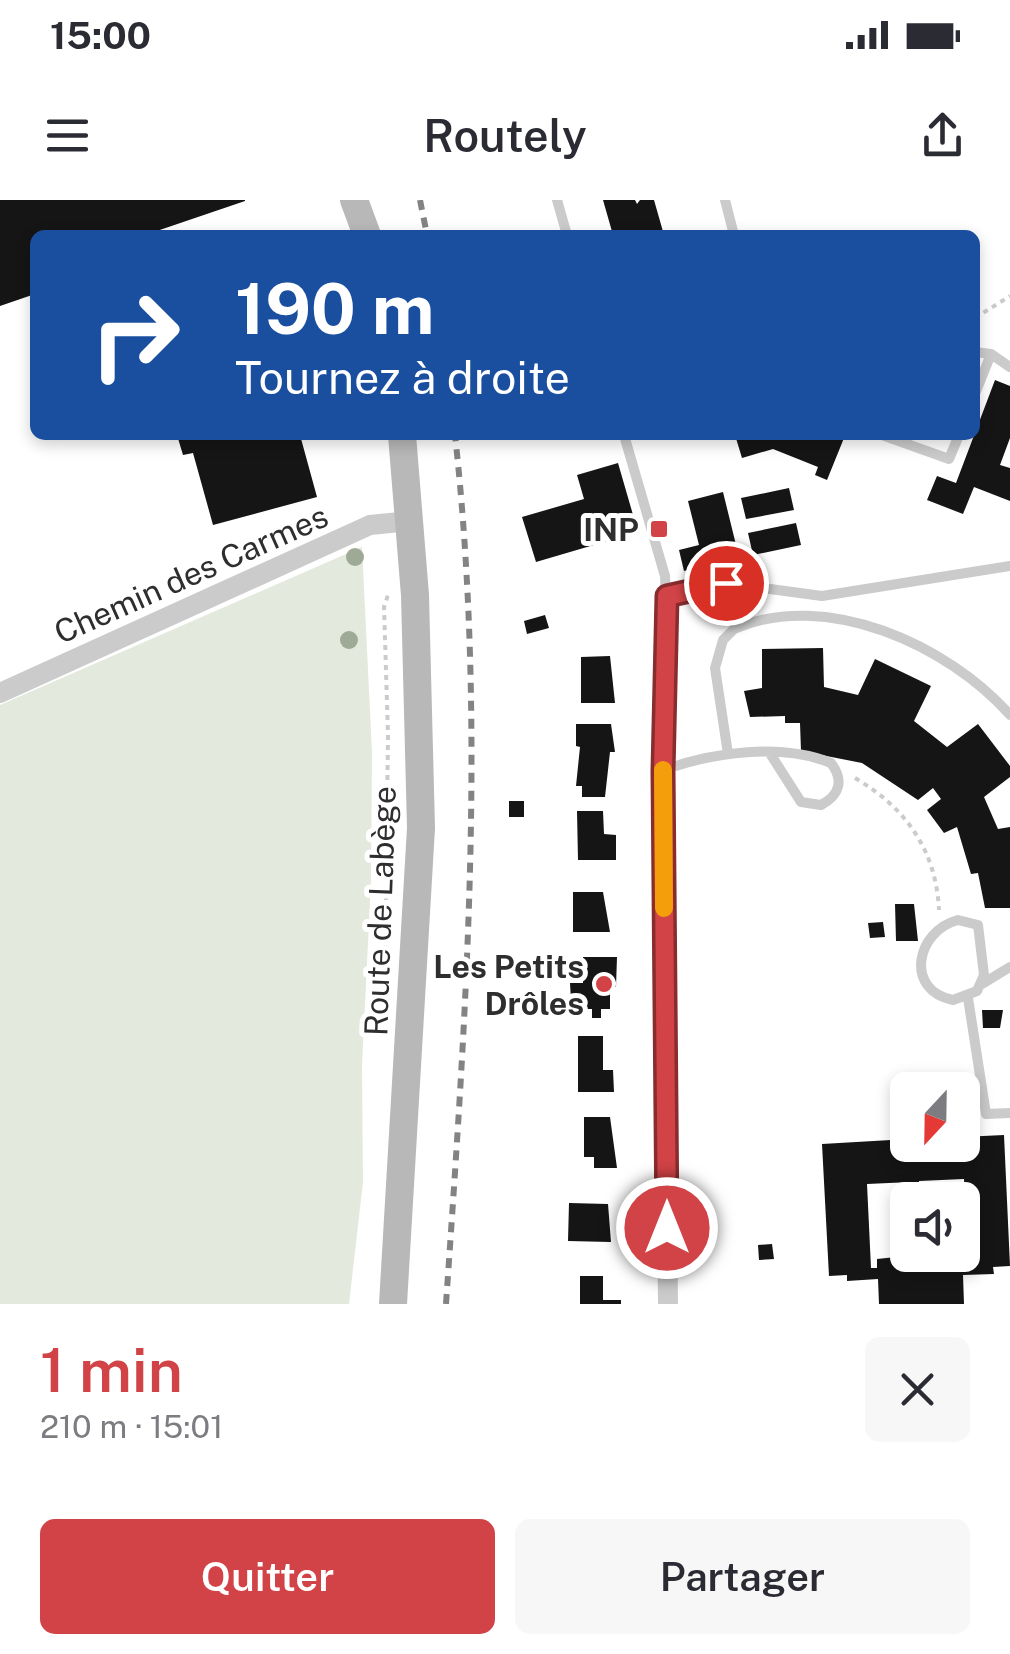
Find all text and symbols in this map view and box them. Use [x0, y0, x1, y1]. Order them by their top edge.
text: 15:00 [50, 13, 151, 58]
icon: menu [40, 108, 95, 163]
icon: share [915, 108, 970, 163]
text: Routely [423, 109, 587, 162]
text: 190 m [235, 267, 434, 350]
icon: right [70, 270, 200, 400]
text: Tournez à droite [235, 351, 570, 404]
street label: Chemin des Carmes [49, 497, 333, 651]
place label: INP [583, 511, 639, 548]
marker: INP [648, 518, 670, 540]
pin [684, 541, 769, 626]
icon: arrive [699, 556, 754, 611]
street label: Route de Labège [357, 785, 403, 1037]
place label: Les Petits Drôles [433, 948, 584, 1022]
marker: Les Petits Drôles [593, 973, 615, 995]
north arrow [890, 1072, 980, 1162]
map controls [890, 1072, 980, 1272]
position arrow [615, 1176, 719, 1280]
button: sound [890, 1182, 980, 1272]
text: 1 min [40, 1335, 183, 1406]
button: close [865, 1337, 970, 1442]
text: 210 m · 15:01 [40, 1408, 223, 1445]
button: Quitter [40, 1519, 495, 1634]
button: Partager [515, 1519, 970, 1634]

